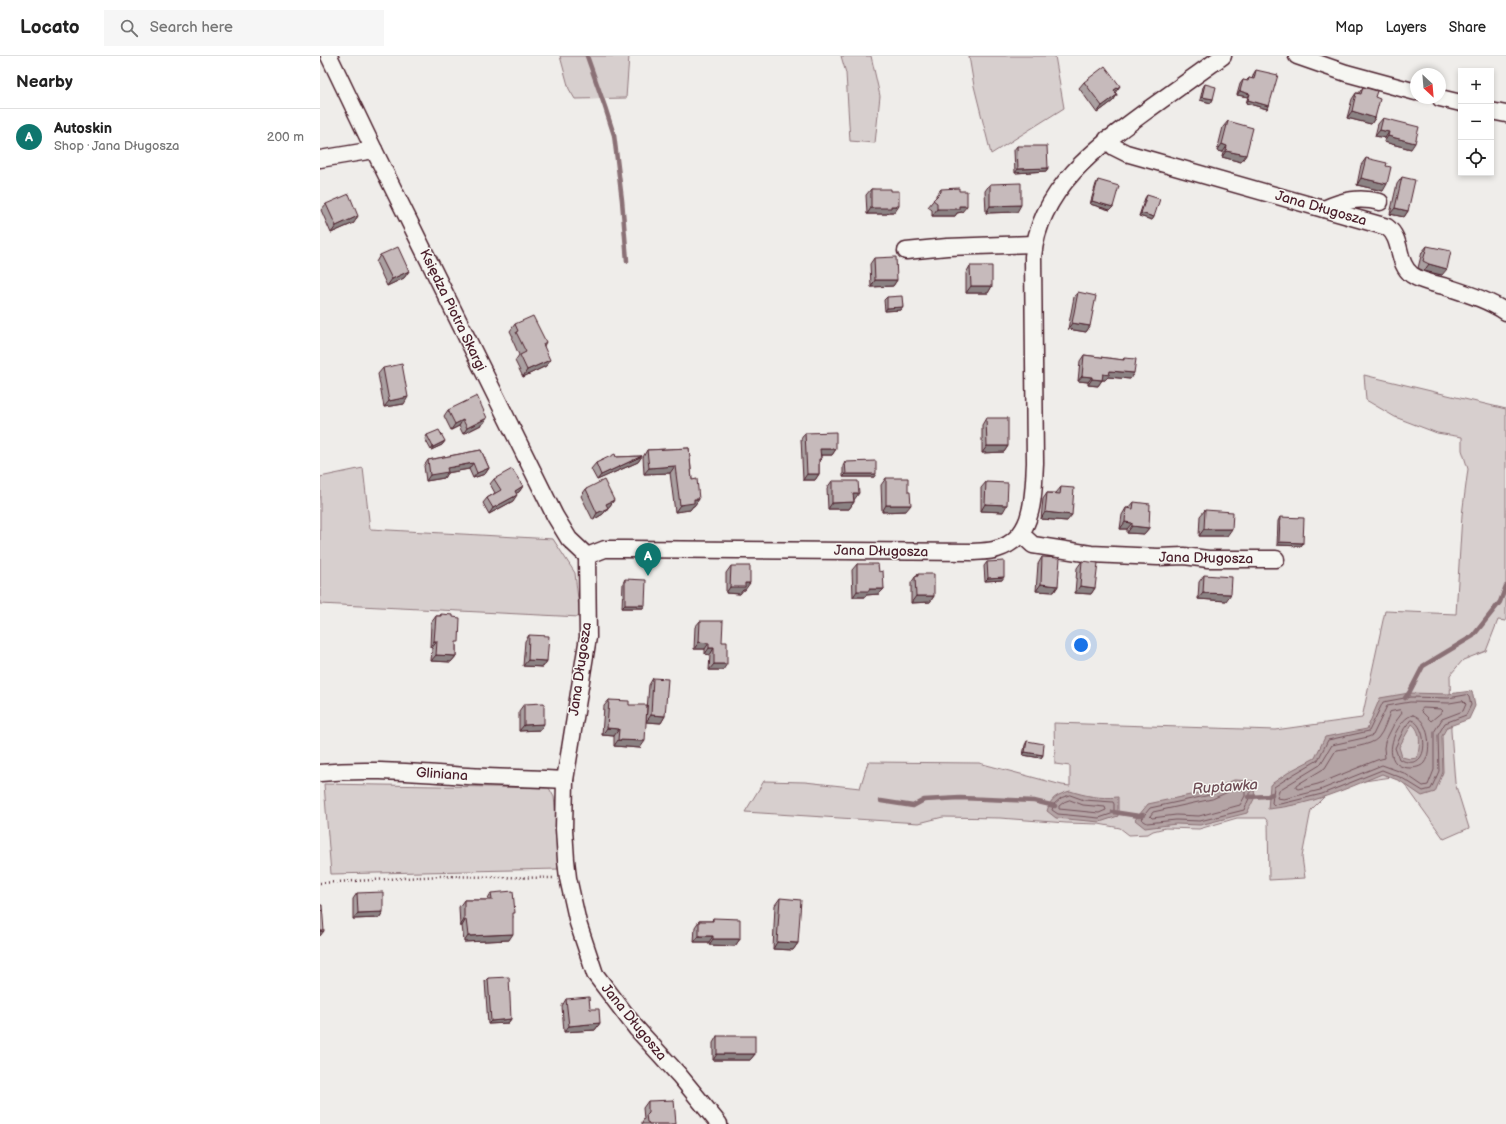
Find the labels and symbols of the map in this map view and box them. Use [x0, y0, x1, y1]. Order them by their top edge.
north arrow [1410, 68, 1446, 104]
street label: Jana Długosza [1273, 187, 1369, 229]
street label: Księdza Piotra Skargi [416, 246, 490, 374]
street label: Jana Długosza [834, 542, 928, 560]
pin: A [635, 543, 661, 576]
street label: Jana Długosza [1159, 549, 1253, 567]
street label: Jana Długosza [565, 621, 595, 717]
your location [1071, 635, 1091, 655]
street label: Gliniana [416, 764, 469, 784]
water label: Ruptawka [1191, 775, 1259, 799]
street label: Jana Długosza [598, 980, 670, 1064]

